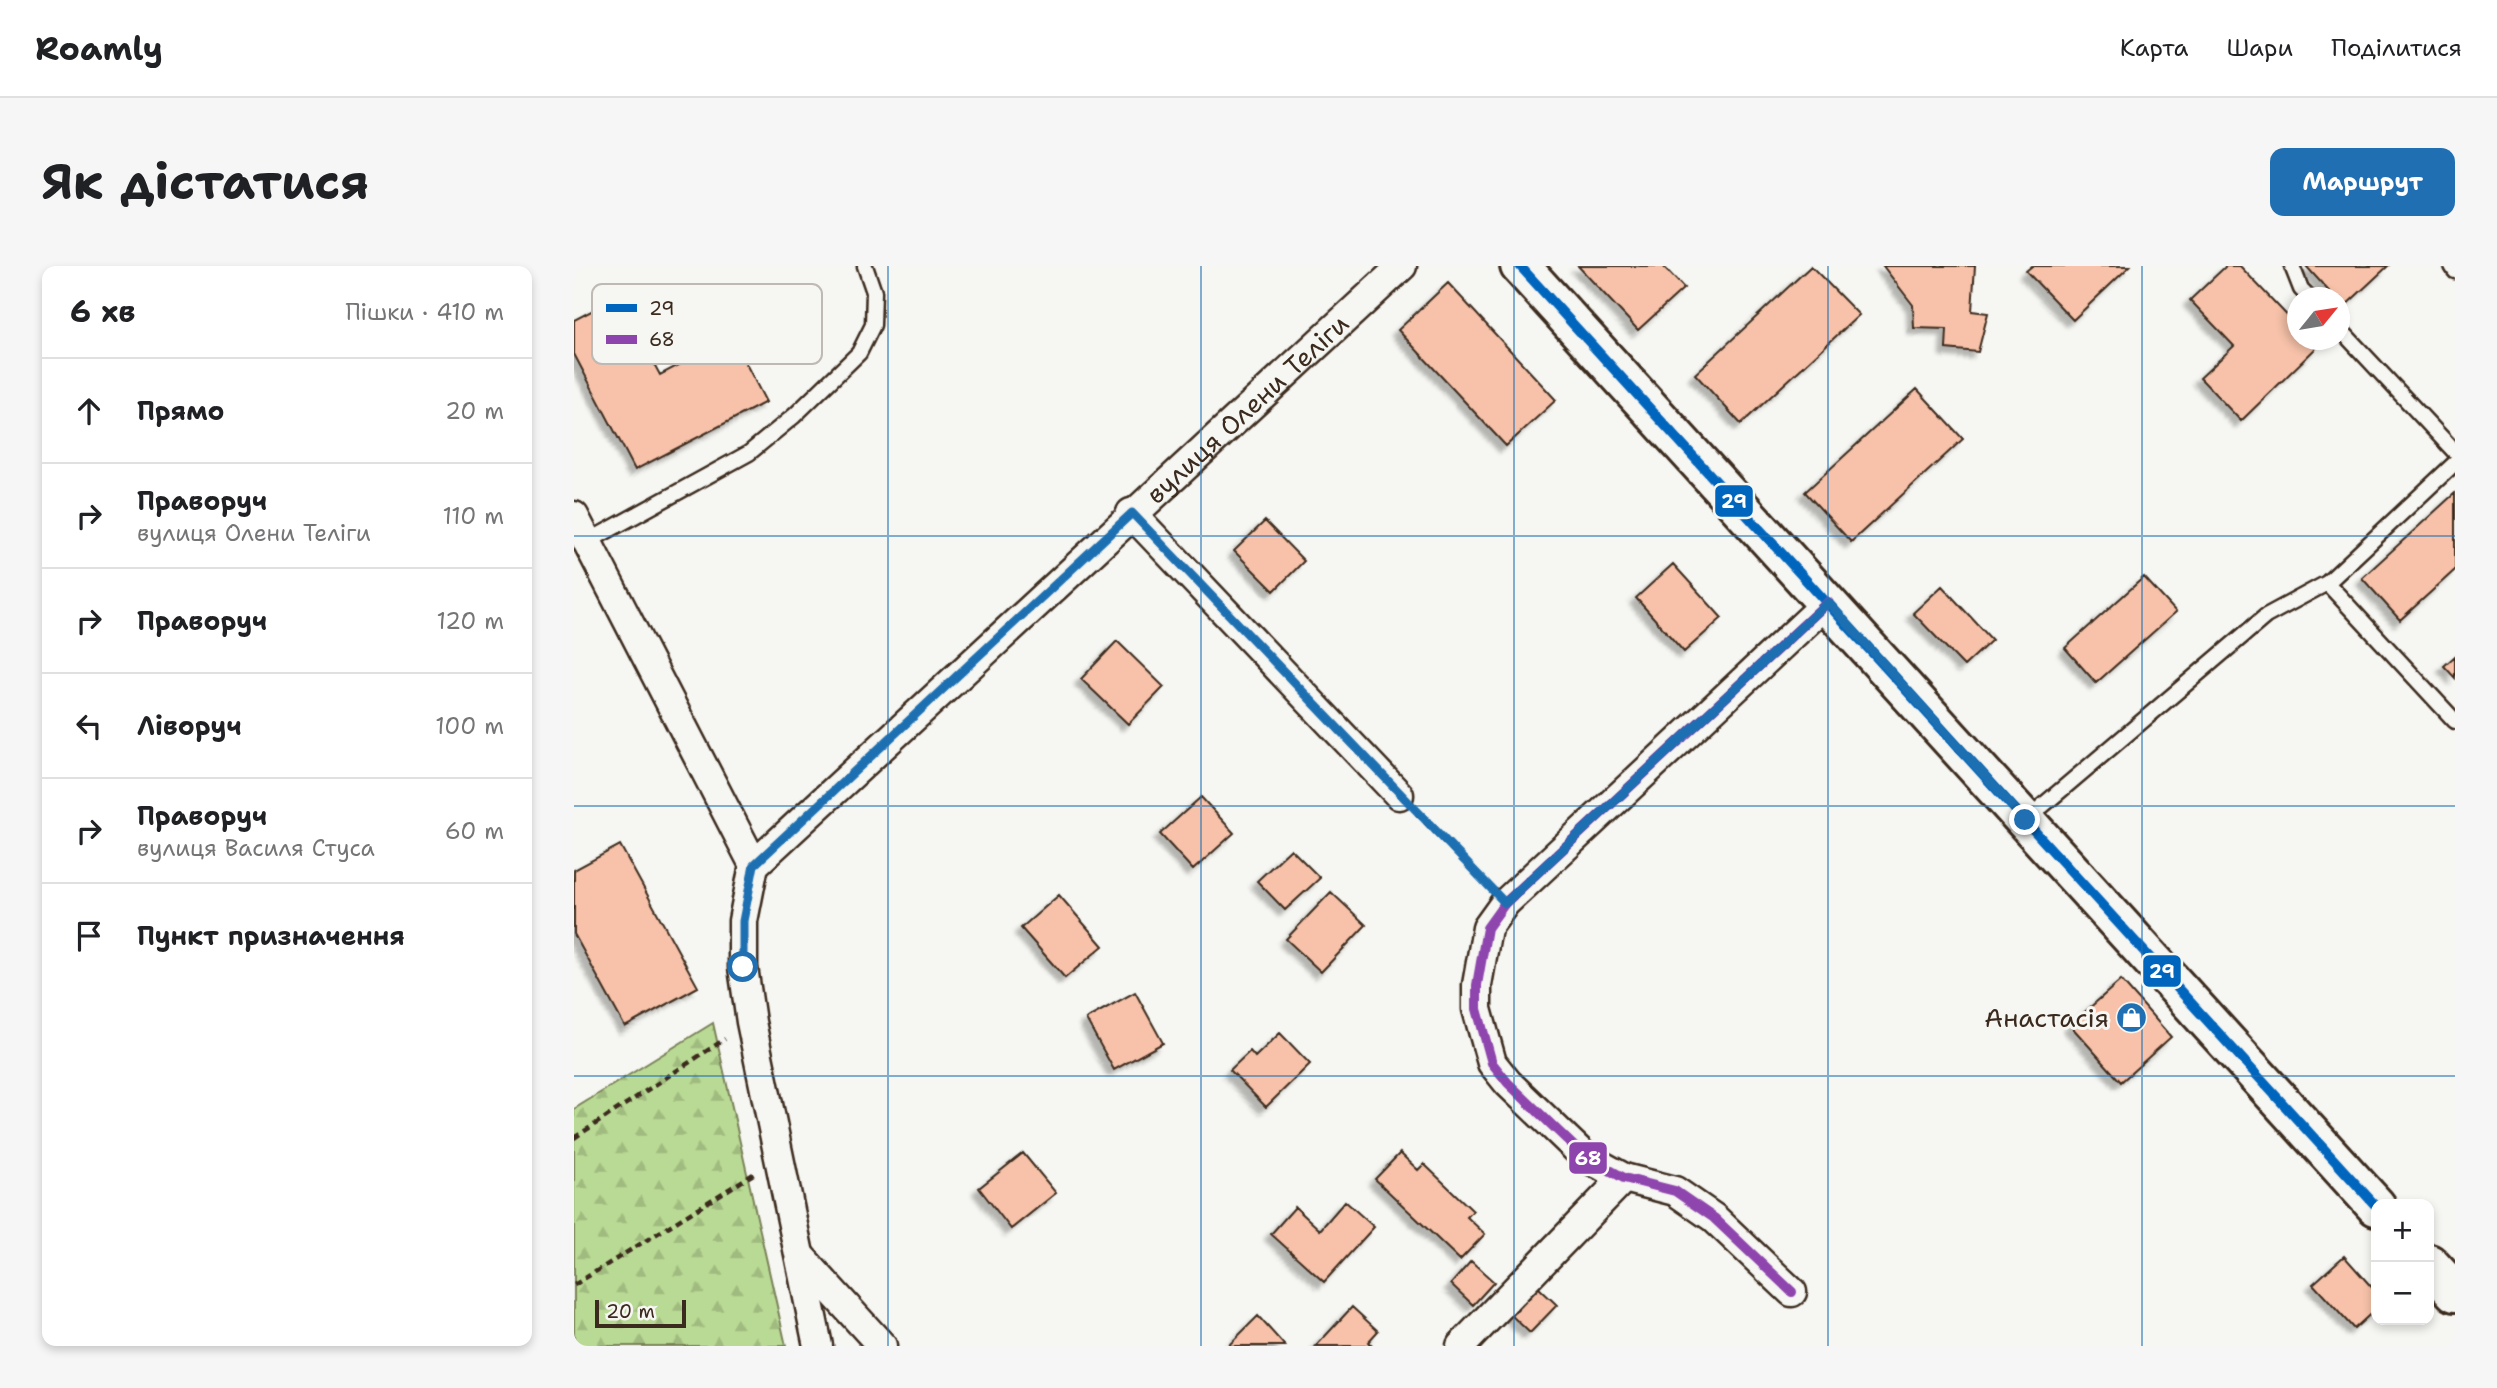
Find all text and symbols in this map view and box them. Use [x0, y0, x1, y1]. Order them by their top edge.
text: Roamly [35, 26, 163, 71]
text: Карта [2120, 32, 2188, 64]
text: Шари [2226, 32, 2293, 64]
text: Поділитися [2331, 32, 2462, 64]
button: Маршрут [2270, 148, 2455, 216]
text: Як дістатися [42, 149, 369, 215]
legend [592, 284, 822, 364]
north arrow [2287, 287, 2350, 350]
text: 6 хв [70, 291, 135, 332]
text: 29 [649, 296, 675, 321]
text: Пішки · 410 m [345, 297, 504, 327]
street label: вулиця Олени Теліги [1138, 306, 1356, 511]
text: 68 [649, 327, 675, 352]
icon: ahead [70, 392, 108, 430]
text: Прямо [137, 393, 225, 428]
text: 20 m [445, 396, 504, 426]
text: Праворуч [137, 483, 267, 518]
line badge: 29 [1714, 484, 1754, 518]
text: 29 [1721, 489, 1747, 514]
icon: right [70, 497, 108, 535]
text: 110 m [442, 501, 504, 531]
text: вулиця Олени Теліги [137, 518, 371, 548]
icon: right [70, 602, 108, 640]
text: Праворуч [137, 603, 267, 638]
text: 120 m [436, 606, 504, 636]
icon: left [70, 707, 108, 745]
text: Ліворуч [137, 708, 242, 743]
text: 100 m [435, 711, 504, 741]
text: Праворуч [137, 798, 267, 833]
route end [2009, 804, 2040, 835]
icon: right [70, 812, 108, 850]
text: 60 m [445, 816, 504, 846]
text: вулиця Василя Стуса [137, 833, 375, 863]
icon: arrive [70, 917, 108, 955]
text: Пункт призначення [137, 918, 405, 953]
route start [727, 951, 758, 982]
line badge: 29 [2142, 954, 2182, 988]
text: 29 [2149, 959, 2175, 984]
place label: Анастасія [1984, 1000, 2109, 1035]
shop icon: Анастасія [2115, 1001, 2149, 1035]
line badge: 68 [1568, 1141, 1608, 1175]
text: 68 [1575, 1146, 1601, 1171]
map controls [2371, 1199, 2434, 1325]
button: + [2371, 1199, 2434, 1262]
button: − [2371, 1262, 2434, 1325]
scale bar [595, 1297, 686, 1329]
text: 20 m [606, 1299, 655, 1324]

